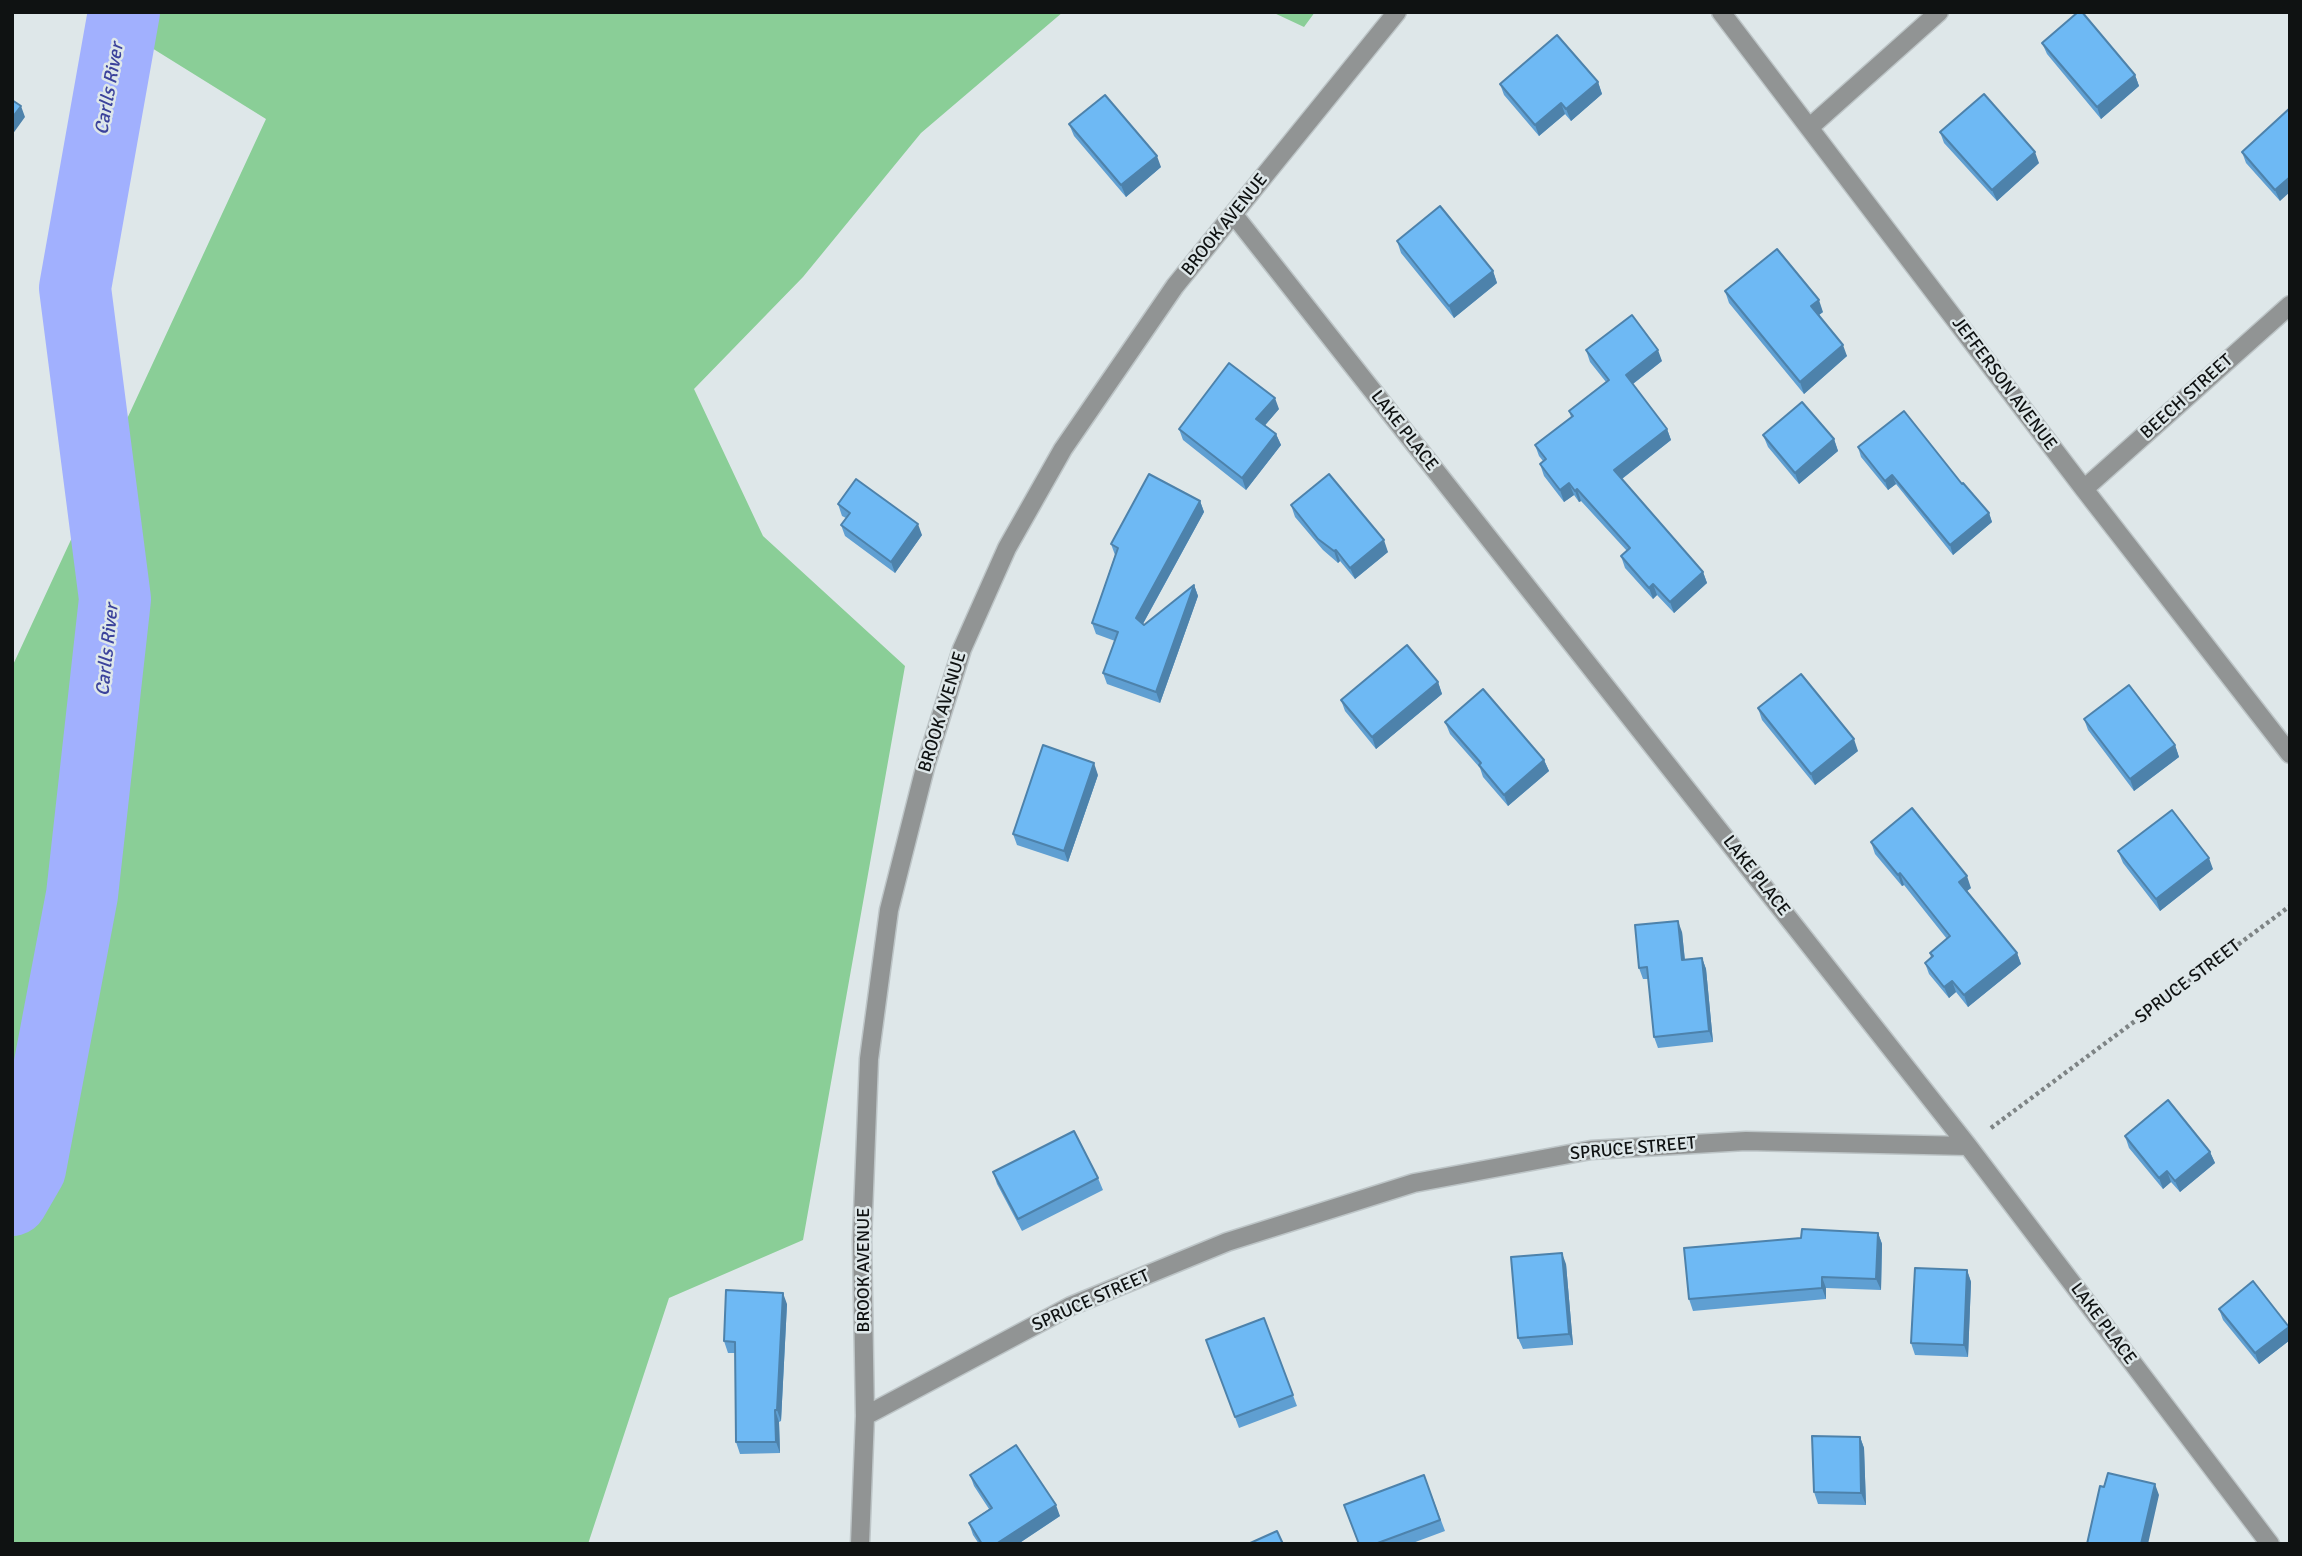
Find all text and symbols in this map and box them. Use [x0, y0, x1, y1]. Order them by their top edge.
water label: Carlls River [91, 41, 129, 137]
street label: BROOK AVENUE [1177, 170, 1273, 280]
street label: JEFFERSON AVENUE [1947, 313, 2061, 455]
street label: BEECH STREET [2136, 350, 2238, 444]
street label: LAKE PLACE [1366, 386, 1442, 476]
water label: Carlls River [92, 603, 124, 697]
street label: BROOK AVENUE [914, 649, 972, 775]
street label: LAKE PLACE [1718, 831, 1794, 921]
street label: SPRUCE STREET [2131, 935, 2245, 1029]
street label: SPRUCE STREET [1569, 1133, 1697, 1165]
street label: BROOK AVENUE [853, 1208, 875, 1332]
street label: SPRUCE STREET [1029, 1265, 1153, 1337]
street label: LAKE PLACE [2065, 1279, 2141, 1369]

